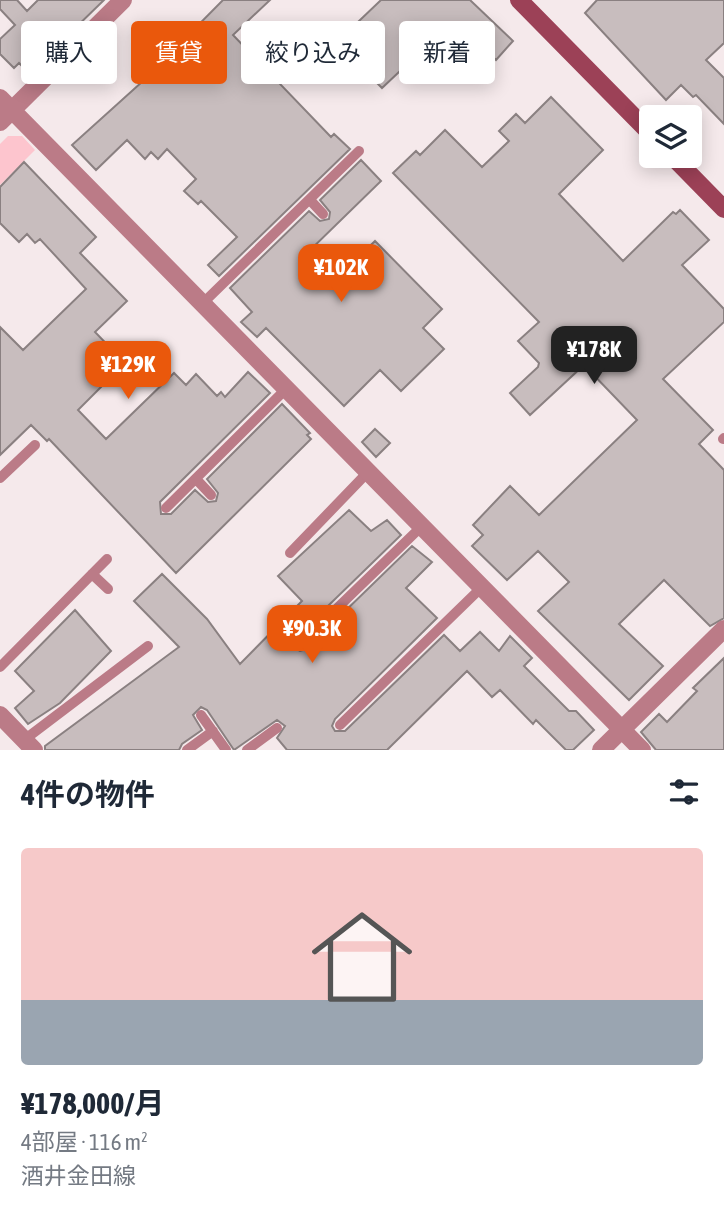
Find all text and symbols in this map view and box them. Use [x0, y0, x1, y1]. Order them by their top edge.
chip: 購入 [21, 21, 117, 84]
chip: 賃貸 [131, 21, 227, 84]
chip: 絞り込み [241, 21, 385, 84]
chip: 新着 [399, 21, 495, 84]
map controls [639, 105, 702, 168]
button: layers [639, 105, 702, 168]
pin: ¥102K [292, 244, 390, 304]
text: ¥102K [314, 254, 368, 280]
pin: ¥178K [545, 326, 643, 386]
text: ¥178K [567, 336, 621, 362]
pin: ¥129K [79, 342, 177, 401]
text: ¥129K [101, 351, 155, 377]
pin: ¥90.3K [255, 606, 369, 665]
text: ¥90.3K [283, 615, 341, 641]
icon: filters [665, 773, 703, 811]
text: 4件の物件 [21, 777, 155, 811]
icon: home [299, 894, 425, 1020]
text: ¥178,000/月 [21, 1086, 164, 1120]
text: 4部屋 · 116 m² [21, 1129, 148, 1155]
text: 酒井金田線 [21, 1163, 136, 1189]

